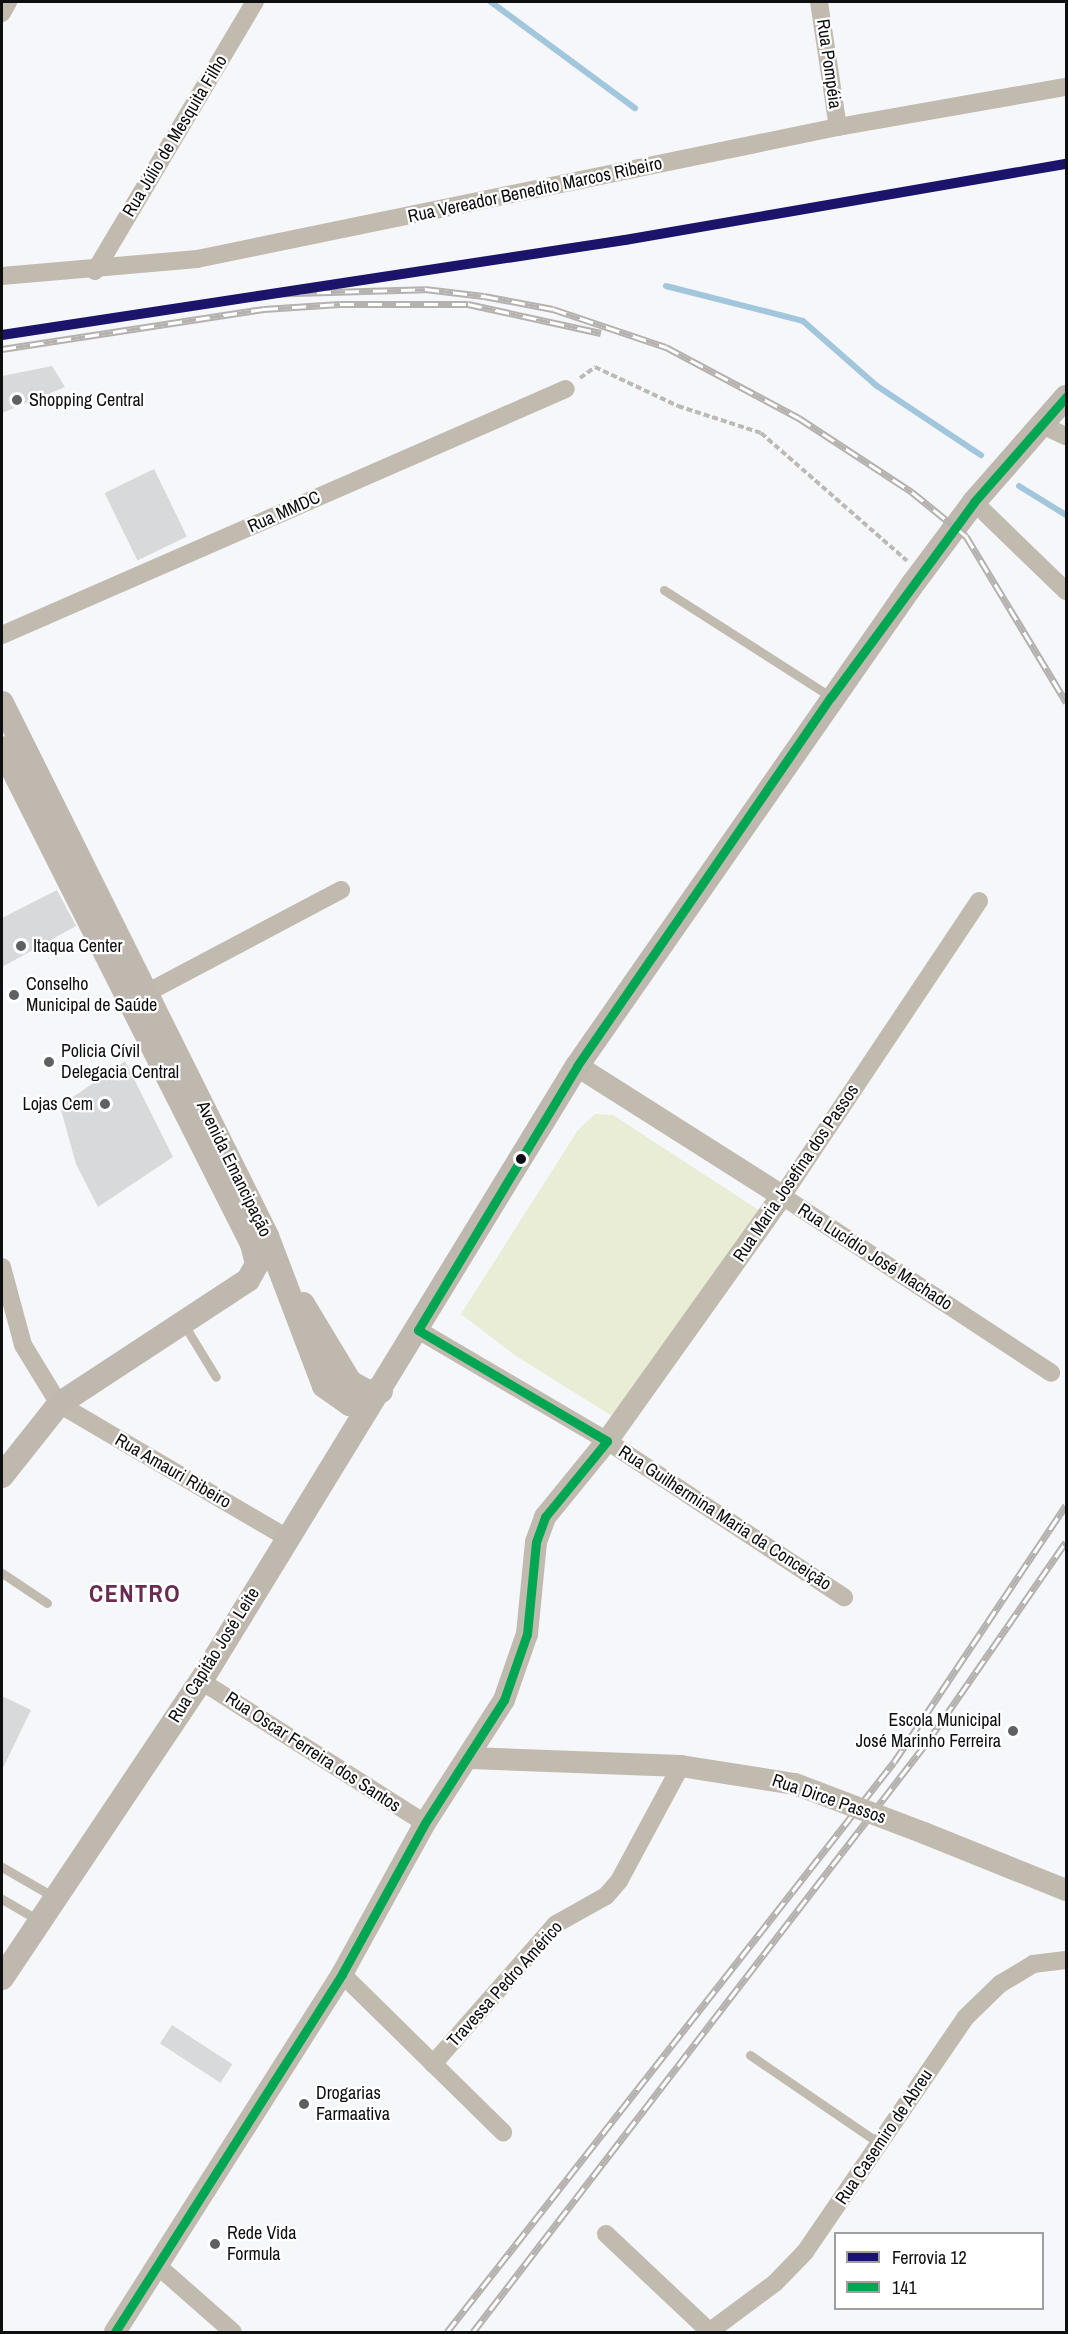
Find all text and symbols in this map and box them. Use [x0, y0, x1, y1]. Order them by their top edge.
street label: Rua Pompéia [812, 18, 846, 110]
street label: Rua Júlio de Mesquita Filho [118, 51, 232, 221]
street label: Rua Vereador Benedito Marcos Ribeiro [406, 152, 664, 228]
place label: Shopping Central [29, 389, 144, 411]
marker: Shopping Central [10, 393, 24, 407]
street label: Rua MMDC [244, 486, 324, 538]
place label: Itaqua Center [33, 935, 122, 957]
marker: Itaqua Center [14, 939, 28, 953]
place label: Conselho Municipal de Saúde [26, 974, 157, 1016]
marker: Conselho Municipal de Saúde [7, 988, 21, 1002]
place label: Policia Cívil Delegacia Central [61, 1041, 179, 1084]
marker: Policia Cívil Delegacia Central [42, 1055, 56, 1069]
street label: Rua Maria Josefina dos Passos [729, 1080, 863, 1266]
place label: Lojas Cem [22, 1093, 93, 1115]
marker: Lojas Cem [98, 1097, 112, 1111]
street label: Avenida Emancipação [192, 1098, 276, 1240]
unlabelled marker [515, 1153, 527, 1165]
street label: Rua Lucídio José Machado [794, 1199, 956, 1315]
street label: Rua Amauri Ribeiro [111, 1429, 235, 1513]
street label: Rua Guilhermina Maria da Conceição [615, 1441, 835, 1595]
district label: CENTRO [89, 1580, 181, 1608]
street label: Rua Capitão José Leite [164, 1584, 264, 1726]
street label: Rua Oscar Ferreira dos Santos [221, 1687, 405, 1817]
place label: Escola Municipal José Marinho Ferreira [856, 1710, 1001, 1752]
marker: Escola Municipal José Marinho Ferreira [1006, 1724, 1020, 1738]
street label: Rua Dirce Passos [769, 1769, 889, 1829]
street label: Travessa Pedro Américo [443, 1916, 567, 2052]
street label: Rua Casemiro de Abreu [831, 2065, 937, 2209]
place label: Drogarias Farmaativa [316, 2083, 390, 2126]
marker: Drogarias Farmaativa [297, 2097, 311, 2111]
place label: Rede Vida Formula [227, 2223, 296, 2266]
legend [834, 2232, 1044, 2310]
marker: Rede Vida Formula [208, 2237, 222, 2251]
text: Ferrovia 12 [892, 2245, 967, 2270]
text: 141 [892, 2275, 917, 2300]

